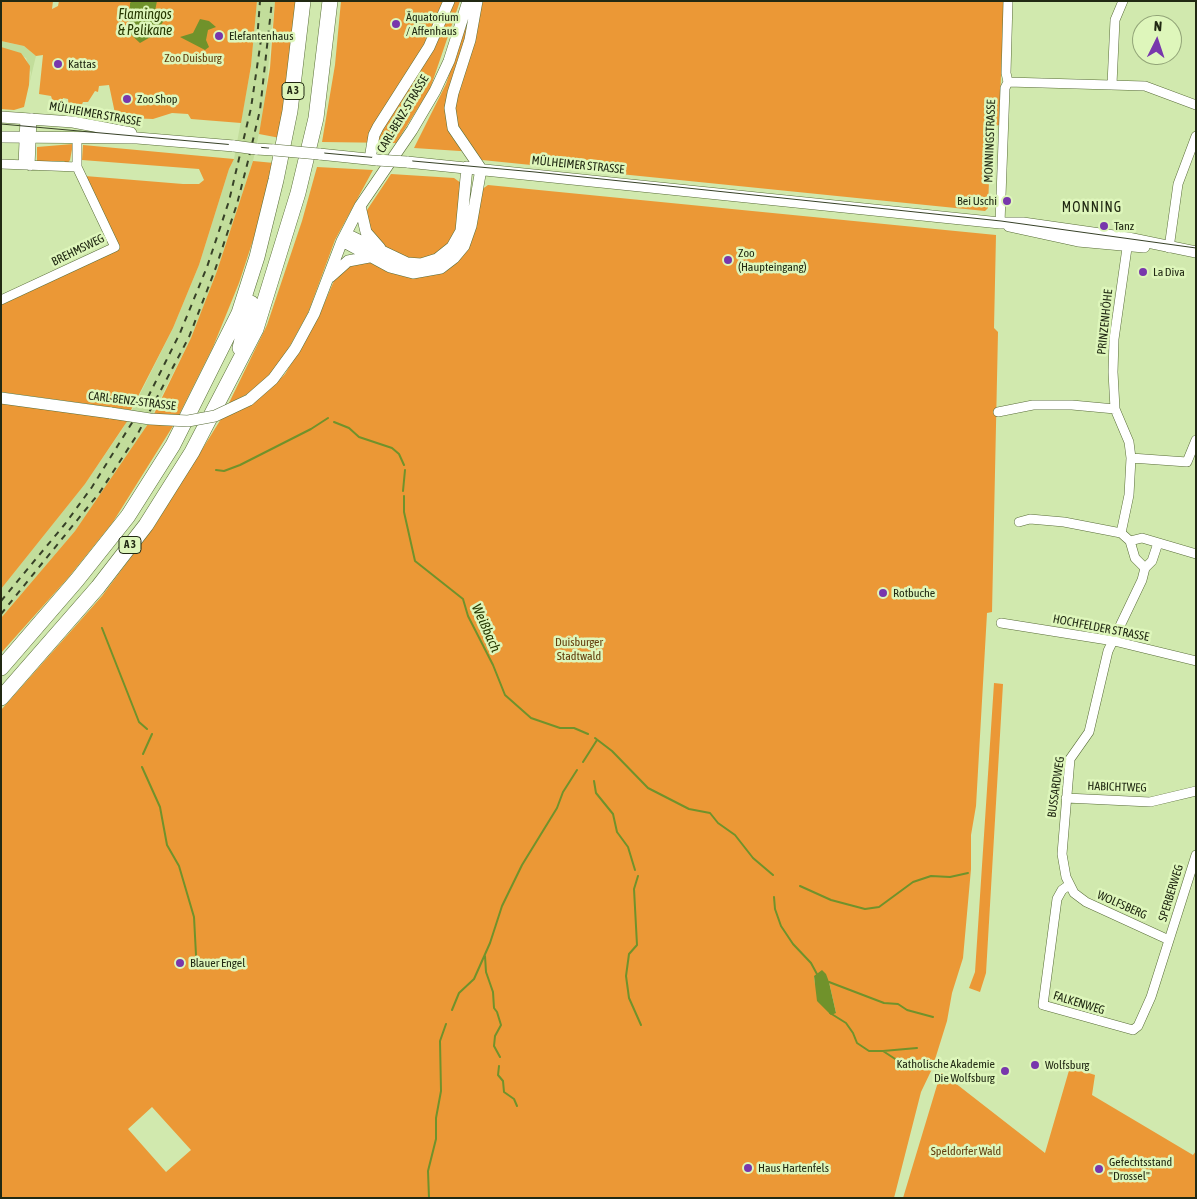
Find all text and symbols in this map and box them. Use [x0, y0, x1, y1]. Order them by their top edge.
water label: Flamingos & Pelikane [118, 7, 172, 40]
place label: Äquatorium / Affenhaus [406, 10, 459, 38]
north arrow [1132, 15, 1182, 65]
marker: Äquatorium / Affenhaus [390, 18, 402, 30]
text: N [1153, 18, 1163, 34]
place label: Elefantenhaus [229, 29, 293, 43]
marker: Elefantenhaus [213, 30, 225, 42]
park label: Zoo Duisburg [164, 51, 222, 65]
place label: Kattas [68, 57, 96, 71]
marker: Kattas [52, 58, 64, 70]
street label: CARL-BENZ-STRASSE [374, 73, 432, 155]
road number: A 3 [282, 82, 304, 100]
place label: Zoo Shop [137, 92, 178, 106]
marker: Zoo Shop [121, 93, 133, 105]
street label: MÜLHEIMER STRASSE [48, 99, 142, 129]
street label: MONNINGSTRASSE [981, 99, 999, 183]
street label: MÜLHEIMER STRASSE [531, 153, 625, 177]
place label: Bei Uschi [957, 194, 997, 208]
marker: Bei Uschi [1001, 195, 1013, 207]
district label: MONNING [1061, 200, 1123, 216]
place label: Tanz [1114, 219, 1134, 233]
marker: Tanz [1098, 220, 1110, 232]
street label: BREHMSWEG [49, 231, 107, 269]
place label: Zoo (Haupteingang) [738, 246, 807, 274]
marker: Zoo (Haupteingang) [722, 254, 734, 266]
place label: La Diva [1153, 265, 1185, 279]
marker: La Diva [1137, 266, 1149, 278]
street label: PRINZENHÖHE [1094, 289, 1116, 355]
street label: CARL-BENZ-STRASSE [87, 388, 177, 414]
road number: A 3 [119, 536, 141, 554]
place label: Rotbuche [893, 586, 935, 600]
marker: Rotbuche [877, 587, 889, 599]
water label: Weißbach [468, 601, 504, 655]
street label: HOCHFELDER STRASSE [1052, 612, 1150, 644]
park label: Duisburger Stadtwald [555, 635, 603, 663]
street label: BUSSARDWEG [1045, 756, 1067, 818]
street label: HABICHTWEG [1087, 779, 1147, 795]
street label: SPERBERWEG [1156, 863, 1186, 923]
street label: WOLFSBERG [1095, 888, 1149, 922]
place label: Blauer Engel [190, 956, 245, 970]
marker: Blauer Engel [174, 957, 186, 969]
street label: FALKENWEG [1051, 988, 1107, 1018]
place label: Katholische Akademie Die Wolfsburg [897, 1057, 995, 1085]
place label: Wolfsburg [1045, 1058, 1090, 1072]
marker: Wolfsburg [1029, 1059, 1041, 1071]
marker: Katholische Akademie Die Wolfsburg [999, 1065, 1011, 1077]
park label: Speldorfer Wald [931, 1144, 1001, 1158]
place label: Gefechtsstand "Drossel" [1109, 1155, 1172, 1183]
place label: Haus Hartenfels [758, 1161, 829, 1175]
marker: Haus Hartenfels [742, 1162, 754, 1174]
marker: Gefechtsstand "Drossel" [1093, 1163, 1105, 1175]

